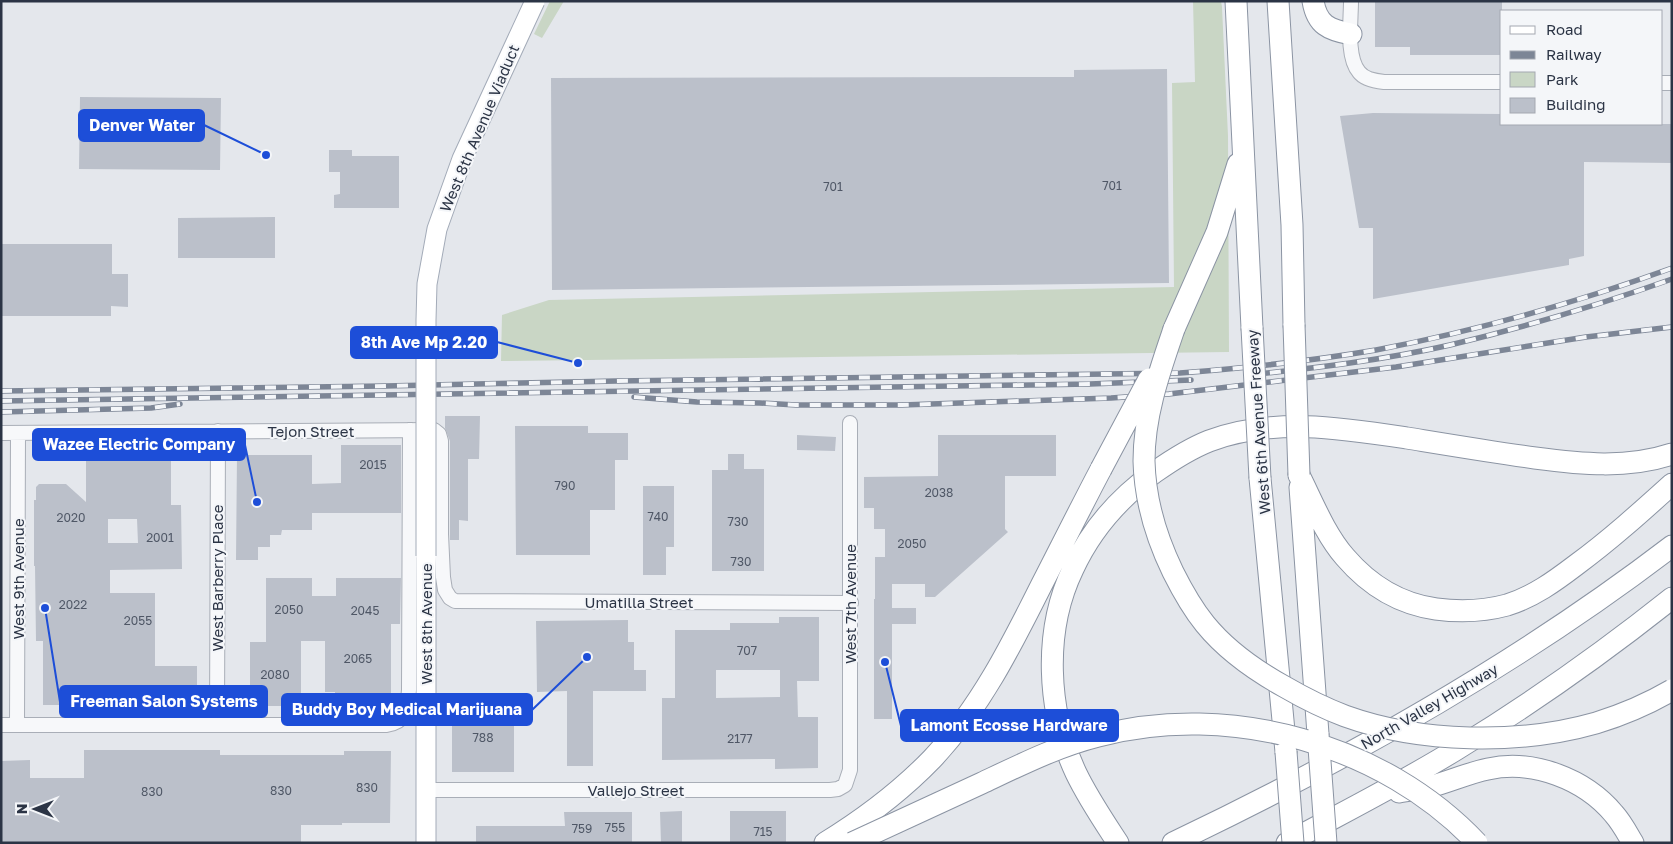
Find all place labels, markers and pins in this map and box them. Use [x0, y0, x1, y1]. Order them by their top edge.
callout: Denver Water [79, 110, 204, 141]
callout: 8th Ave Mp 2.20 [351, 327, 497, 358]
callout: Wazee Electric Company [33, 429, 245, 460]
callout: Freeman Salon Systems [60, 686, 267, 717]
callout: Buddy Boy Medical Marijuana [282, 694, 532, 725]
callout: Lamont Ecosse Hardware [901, 710, 1118, 741]

